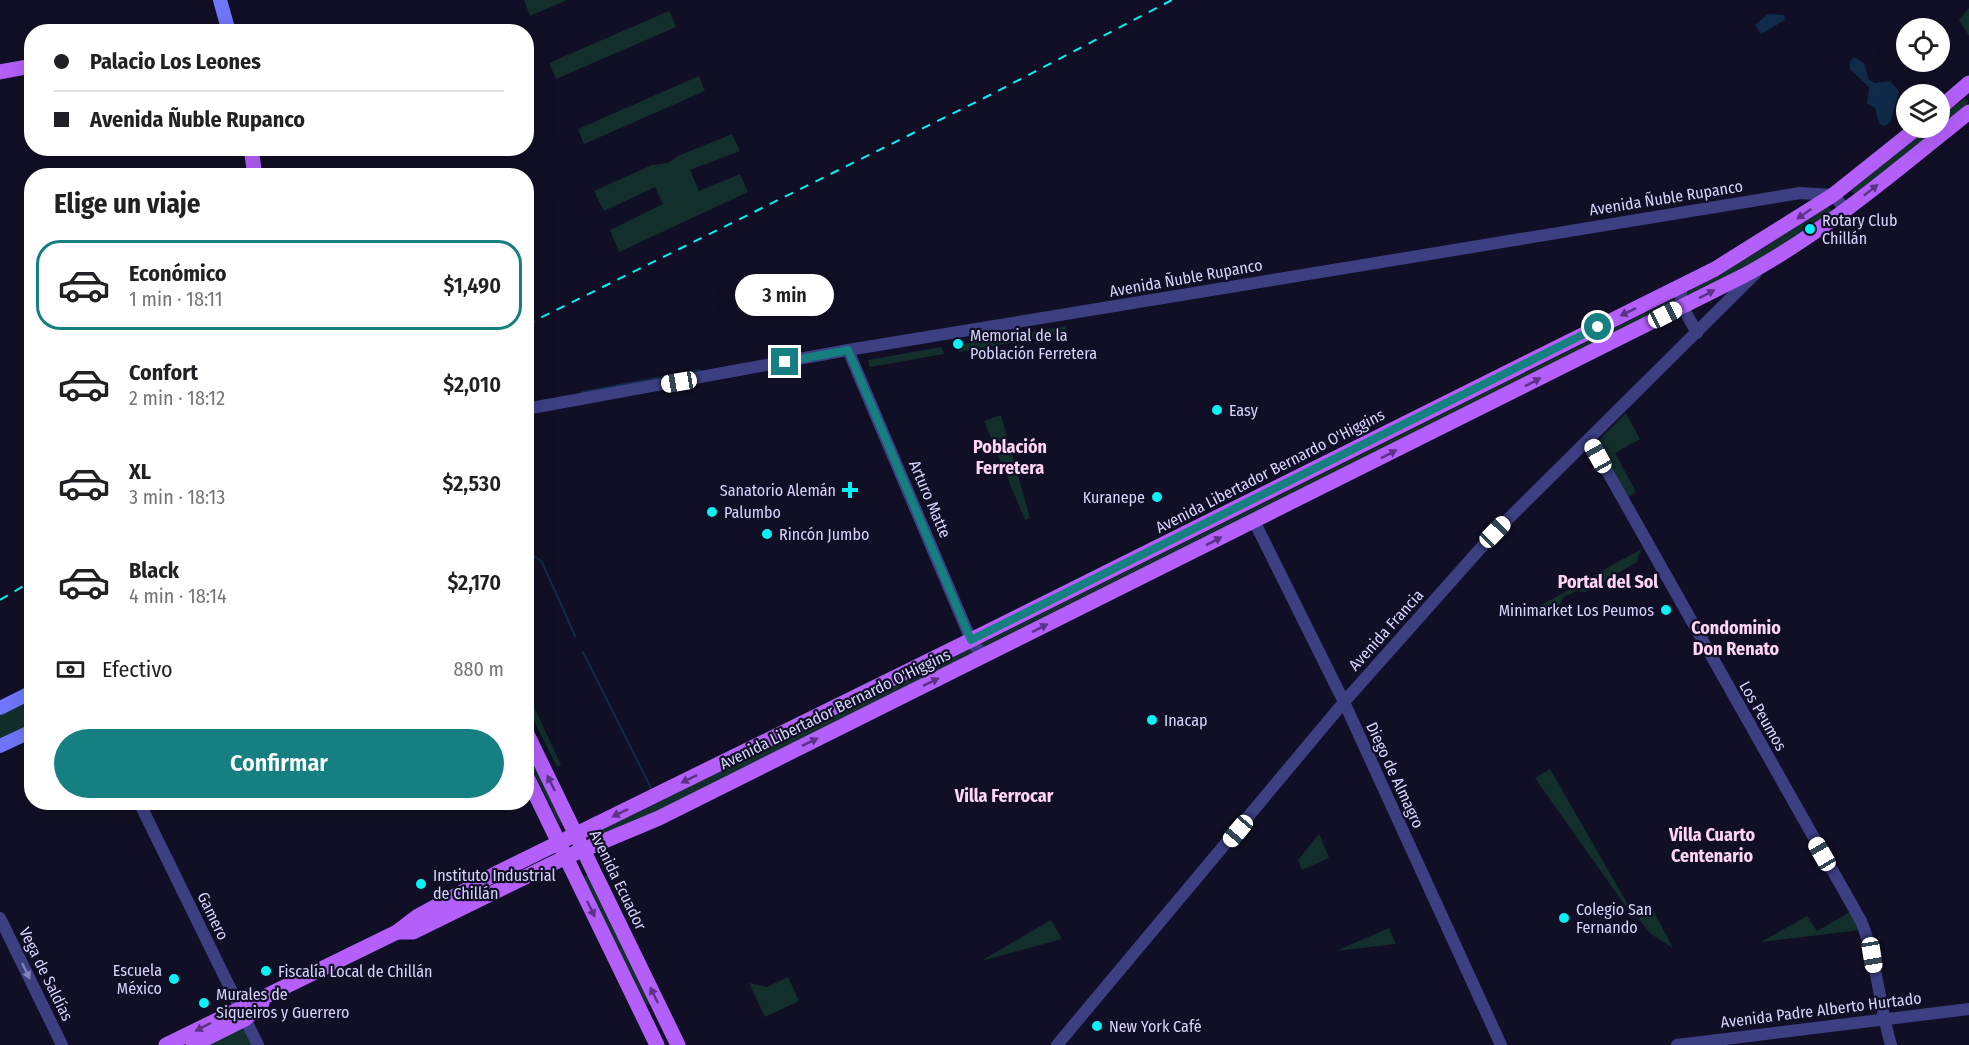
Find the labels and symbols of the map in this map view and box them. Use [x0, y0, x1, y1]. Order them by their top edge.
street label: Avenida Ñuble Rupanco [1588, 176, 1744, 220]
one-way arrow [1863, 184, 1879, 196]
one-way arrow [1796, 209, 1812, 220]
place label: Rotary Club Chillán [1822, 211, 1897, 248]
marker: Rotary Club Chillán [1803, 222, 1817, 236]
street label: Avenida Ñuble Rupanco [1108, 255, 1264, 301]
callout: 3 min [736, 275, 834, 317]
one-way arrow [1699, 289, 1716, 299]
car [1645, 299, 1685, 331]
one-way arrow [1620, 307, 1637, 317]
route start [1584, 313, 1611, 340]
place label: Memorial de la Población Ferretera [970, 326, 1097, 363]
marker: Memorial de la Población Ferretera [951, 337, 965, 351]
route end [771, 348, 798, 375]
car [660, 370, 698, 394]
one-way arrow [1524, 377, 1541, 386]
place label: Easy [1229, 401, 1259, 420]
marker: Easy [1210, 403, 1224, 417]
street label: Avenida Libertador Bernardo O'Higgins [1152, 405, 1388, 537]
district label: Población Ferretera [973, 436, 1047, 479]
car [1581, 436, 1615, 476]
one-way arrow [1380, 449, 1397, 458]
street label: Arturo Matte [905, 457, 955, 541]
place label: Sanatorio Alemán [720, 481, 836, 500]
marker: Sanatorio Alemán [841, 481, 859, 499]
place label: Kuranepe [1083, 488, 1145, 507]
marker: Kuranepe [1150, 490, 1164, 504]
place label: Palumbo [724, 503, 781, 522]
marker: Palumbo [705, 505, 719, 519]
car [1476, 513, 1514, 551]
place label: Rincón Jumbo [779, 525, 869, 544]
marker: Rincón Jumbo [760, 527, 774, 541]
one-way arrow [1206, 536, 1223, 546]
district label: Portal del Sol [1558, 571, 1658, 593]
street label: Avenida Francia [1345, 585, 1427, 674]
place label: Minimarket Los Peumos [1499, 601, 1654, 620]
marker: Minimarket Los Peumos [1659, 603, 1673, 617]
district label: Condominio Don Renato [1691, 617, 1781, 660]
one-way arrow [1032, 623, 1049, 633]
street label: Avenida Libertador Bernardo O'Higgins [717, 645, 954, 773]
one-way arrow [923, 677, 940, 687]
street label: Los Peumos [1735, 678, 1791, 754]
place label: Inacap [1164, 711, 1208, 730]
marker: Inacap [1145, 713, 1159, 727]
street label: Diego de Almagro [1362, 719, 1428, 831]
one-way arrow [802, 737, 819, 747]
one-way arrow [547, 774, 556, 791]
one-way arrow [681, 775, 698, 784]
district label: Villa Ferrocar [954, 785, 1054, 807]
one-way arrow [612, 808, 629, 818]
car [1220, 811, 1256, 851]
district label: Villa Cuarto Centenario [1668, 824, 1755, 867]
street label: Avenida Ecuador [586, 827, 651, 933]
car [1805, 834, 1839, 874]
place label: Instituto Industrial de Chillán [433, 866, 556, 903]
marker: Instituto Industrial de Chillán [414, 877, 428, 891]
street label: Gamero [193, 889, 233, 943]
place label: Colegio San Fernando [1576, 900, 1652, 937]
one-way arrow [587, 901, 596, 918]
marker: Colegio San Fernando [1557, 911, 1571, 925]
street label: Vega de Saldías [15, 924, 77, 1024]
car [1860, 936, 1884, 974]
place label: Escuela México [113, 961, 162, 998]
one-way arrow [21, 962, 30, 979]
place label: Fiscalía Local de Chillán [278, 962, 432, 981]
marker: Fiscalía Local de Chillán [259, 964, 273, 978]
marker: Escuela México [167, 972, 181, 986]
place label: Murales de Siqueiros y Guerrero [216, 985, 350, 1022]
one-way arrow [649, 987, 658, 1004]
street label: Avenida Padre Alberto Hurtado [1720, 988, 1922, 1032]
marker: Murales de Siqueiros y Guerrero [197, 996, 211, 1010]
place label: New York Café [1109, 1017, 1202, 1036]
marker: New York Café [1090, 1019, 1104, 1033]
one-way arrow [194, 1022, 211, 1031]

